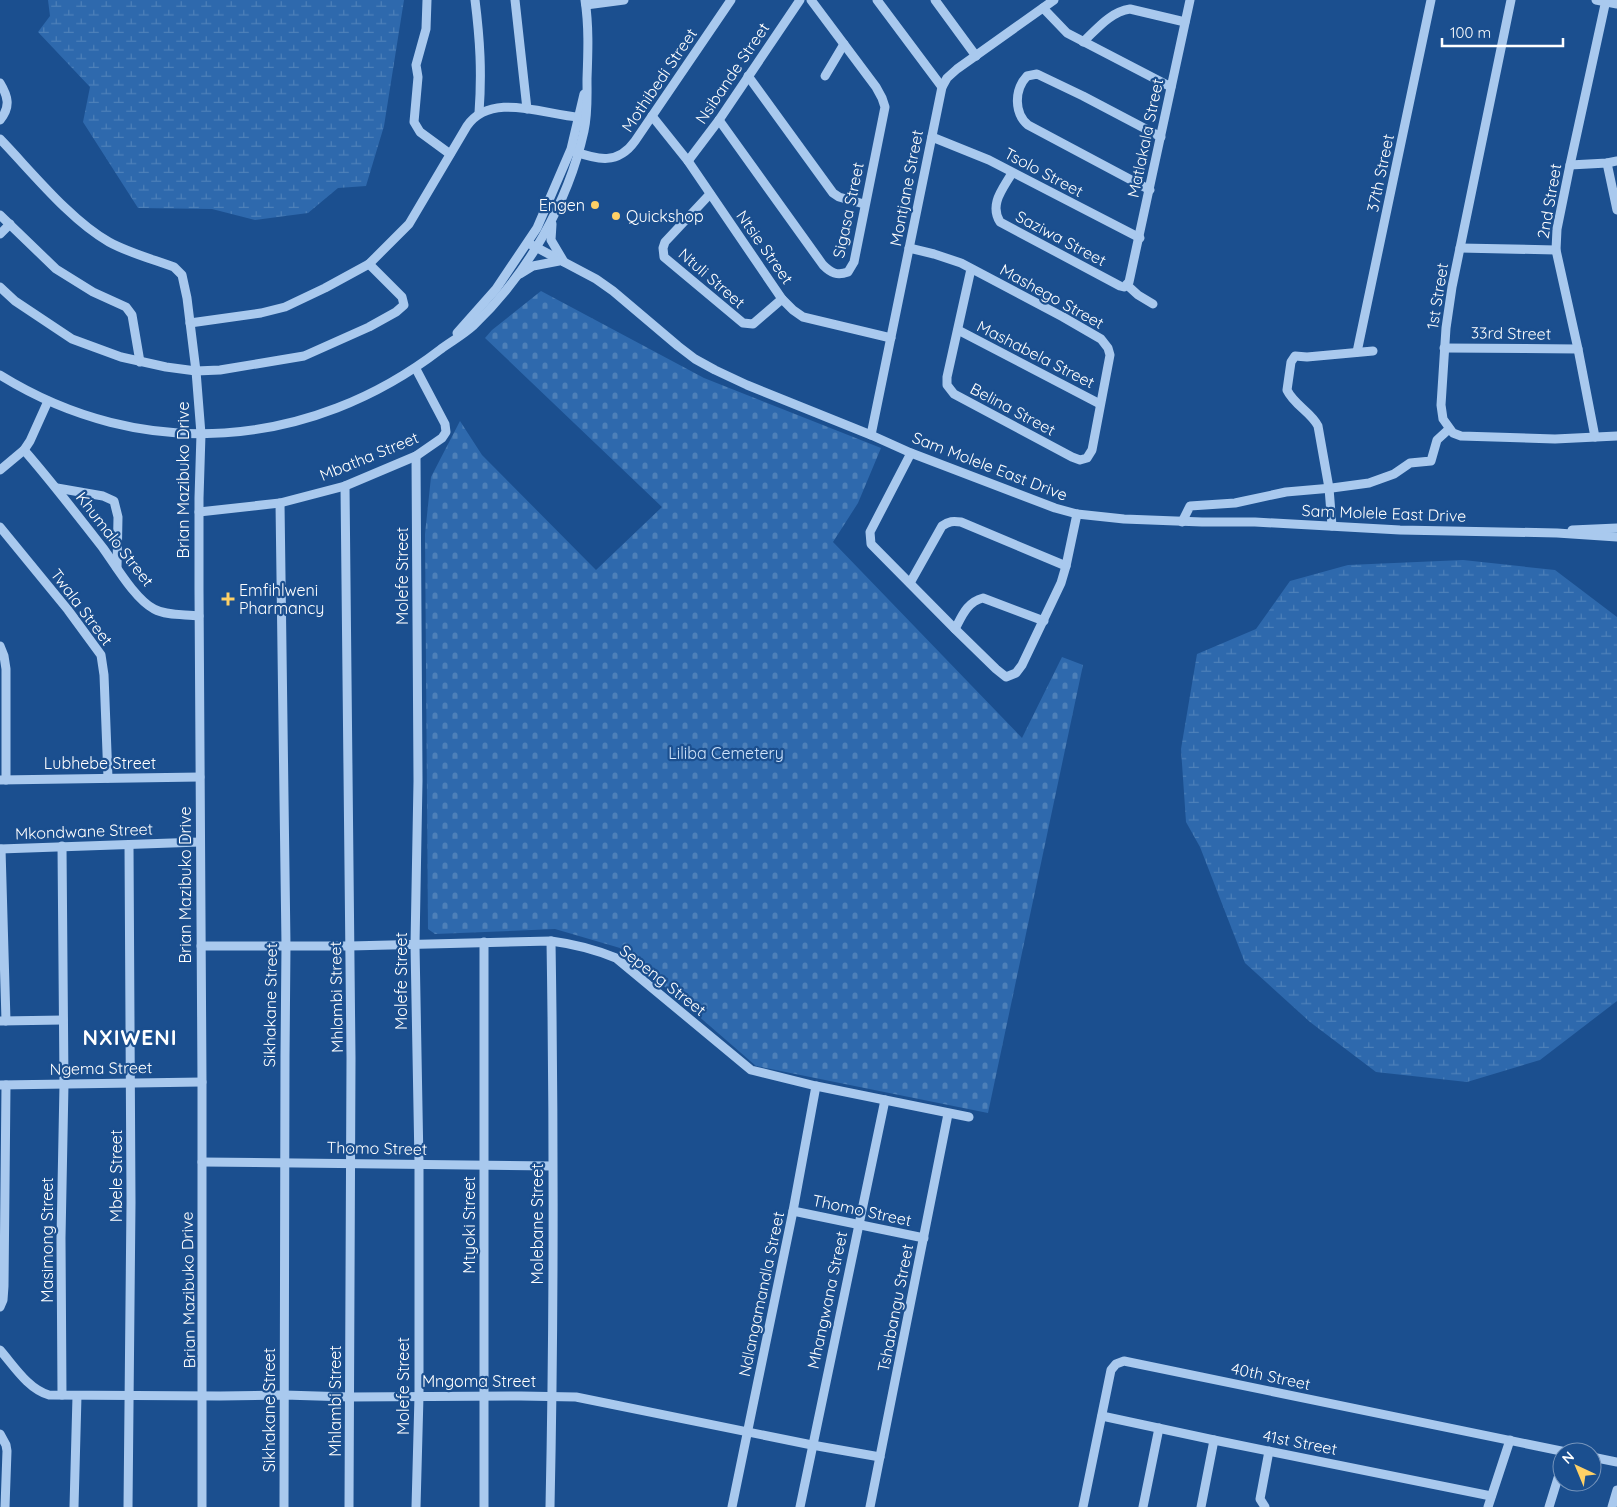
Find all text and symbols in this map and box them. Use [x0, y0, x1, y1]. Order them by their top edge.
scale bar [1442, 15, 1563, 47]
street label: Nsibande Street [691, 18, 773, 128]
text: 100 m [1450, 23, 1491, 42]
street label: Mothibedi Street [617, 24, 701, 136]
street label: Matlakala Street [1123, 77, 1167, 199]
street label: Montjane Street [885, 128, 927, 248]
street label: 37th Street [1362, 132, 1398, 214]
street label: Tsolo Street [1001, 143, 1087, 201]
street label: Sigasa Street [828, 160, 868, 260]
street label: 2nd Street [1533, 162, 1565, 240]
place label: Engen [539, 195, 585, 215]
marker: Engen [589, 199, 601, 211]
place label: Quickshop [626, 206, 704, 226]
street label: Ntsie Street [732, 206, 798, 288]
street label: Saziwa Street [1012, 206, 1110, 270]
marker: Quickshop [610, 210, 622, 222]
street label: Ntuli Street [675, 244, 749, 312]
street label: Mashego Street [996, 259, 1108, 333]
street label: 1st Street [1422, 261, 1452, 331]
street label: Mashabela Street [974, 316, 1098, 392]
street label: 33rd Street [1471, 322, 1551, 344]
street label: Belina Street [967, 378, 1059, 440]
street label: Brian Mazibuko Drive [173, 402, 193, 558]
street label: Mbatha Street [317, 427, 421, 485]
street label: Sam Molele East Drive [910, 427, 1070, 505]
street label: Khumalo Street [72, 488, 158, 590]
street label: Sam Molele East Drive [1301, 500, 1467, 526]
street label: Molefe Street [392, 527, 412, 625]
street label: Twala Street [47, 565, 117, 649]
place label: Emfihlweni Pharmancy [239, 580, 324, 618]
marker: Emfihlweni Pharmancy [221, 592, 235, 606]
park label: Liliba Cemetery [668, 743, 784, 763]
street label: Lubhebe Street [44, 753, 156, 773]
street label: Brian Mazibuko Drive [175, 807, 195, 963]
street label: Mkondwane Street [15, 819, 153, 843]
street label: Molefe Street [391, 932, 411, 1030]
street label: Sepeng Street [616, 940, 710, 1020]
street label: Mhlambi Street [325, 941, 347, 1053]
street label: Sikhakane Street [259, 943, 281, 1067]
district label: NXIWENI [83, 1024, 178, 1050]
street label: Ngema Street [49, 1057, 153, 1079]
street label: Mbele Street [106, 1130, 126, 1222]
street label: Thomo Street [326, 1137, 428, 1159]
street label: Molebane Street [527, 1163, 547, 1285]
street label: Mtyoki Street [459, 1176, 479, 1274]
street label: Masimong Street [37, 1177, 57, 1303]
street label: Thomo Street [811, 1190, 913, 1230]
street label: Ndlangamandla Street [734, 1210, 788, 1378]
street label: Brian Mazibuko Drive [177, 1211, 199, 1369]
street label: Mhangwana Street [803, 1229, 851, 1371]
street label: Tshabangu Street [873, 1242, 917, 1374]
street label: Molefe Street [393, 1337, 413, 1435]
street label: Mhlambi Street [325, 1345, 345, 1457]
street label: Sikhakane Street [259, 1348, 279, 1472]
street label: 40th Street [1230, 1358, 1312, 1394]
street label: Mngoma Street [422, 1371, 536, 1391]
street label: 41st Street [1261, 1425, 1339, 1459]
north arrow [1552, 1442, 1602, 1492]
text: N [1558, 1448, 1578, 1468]

